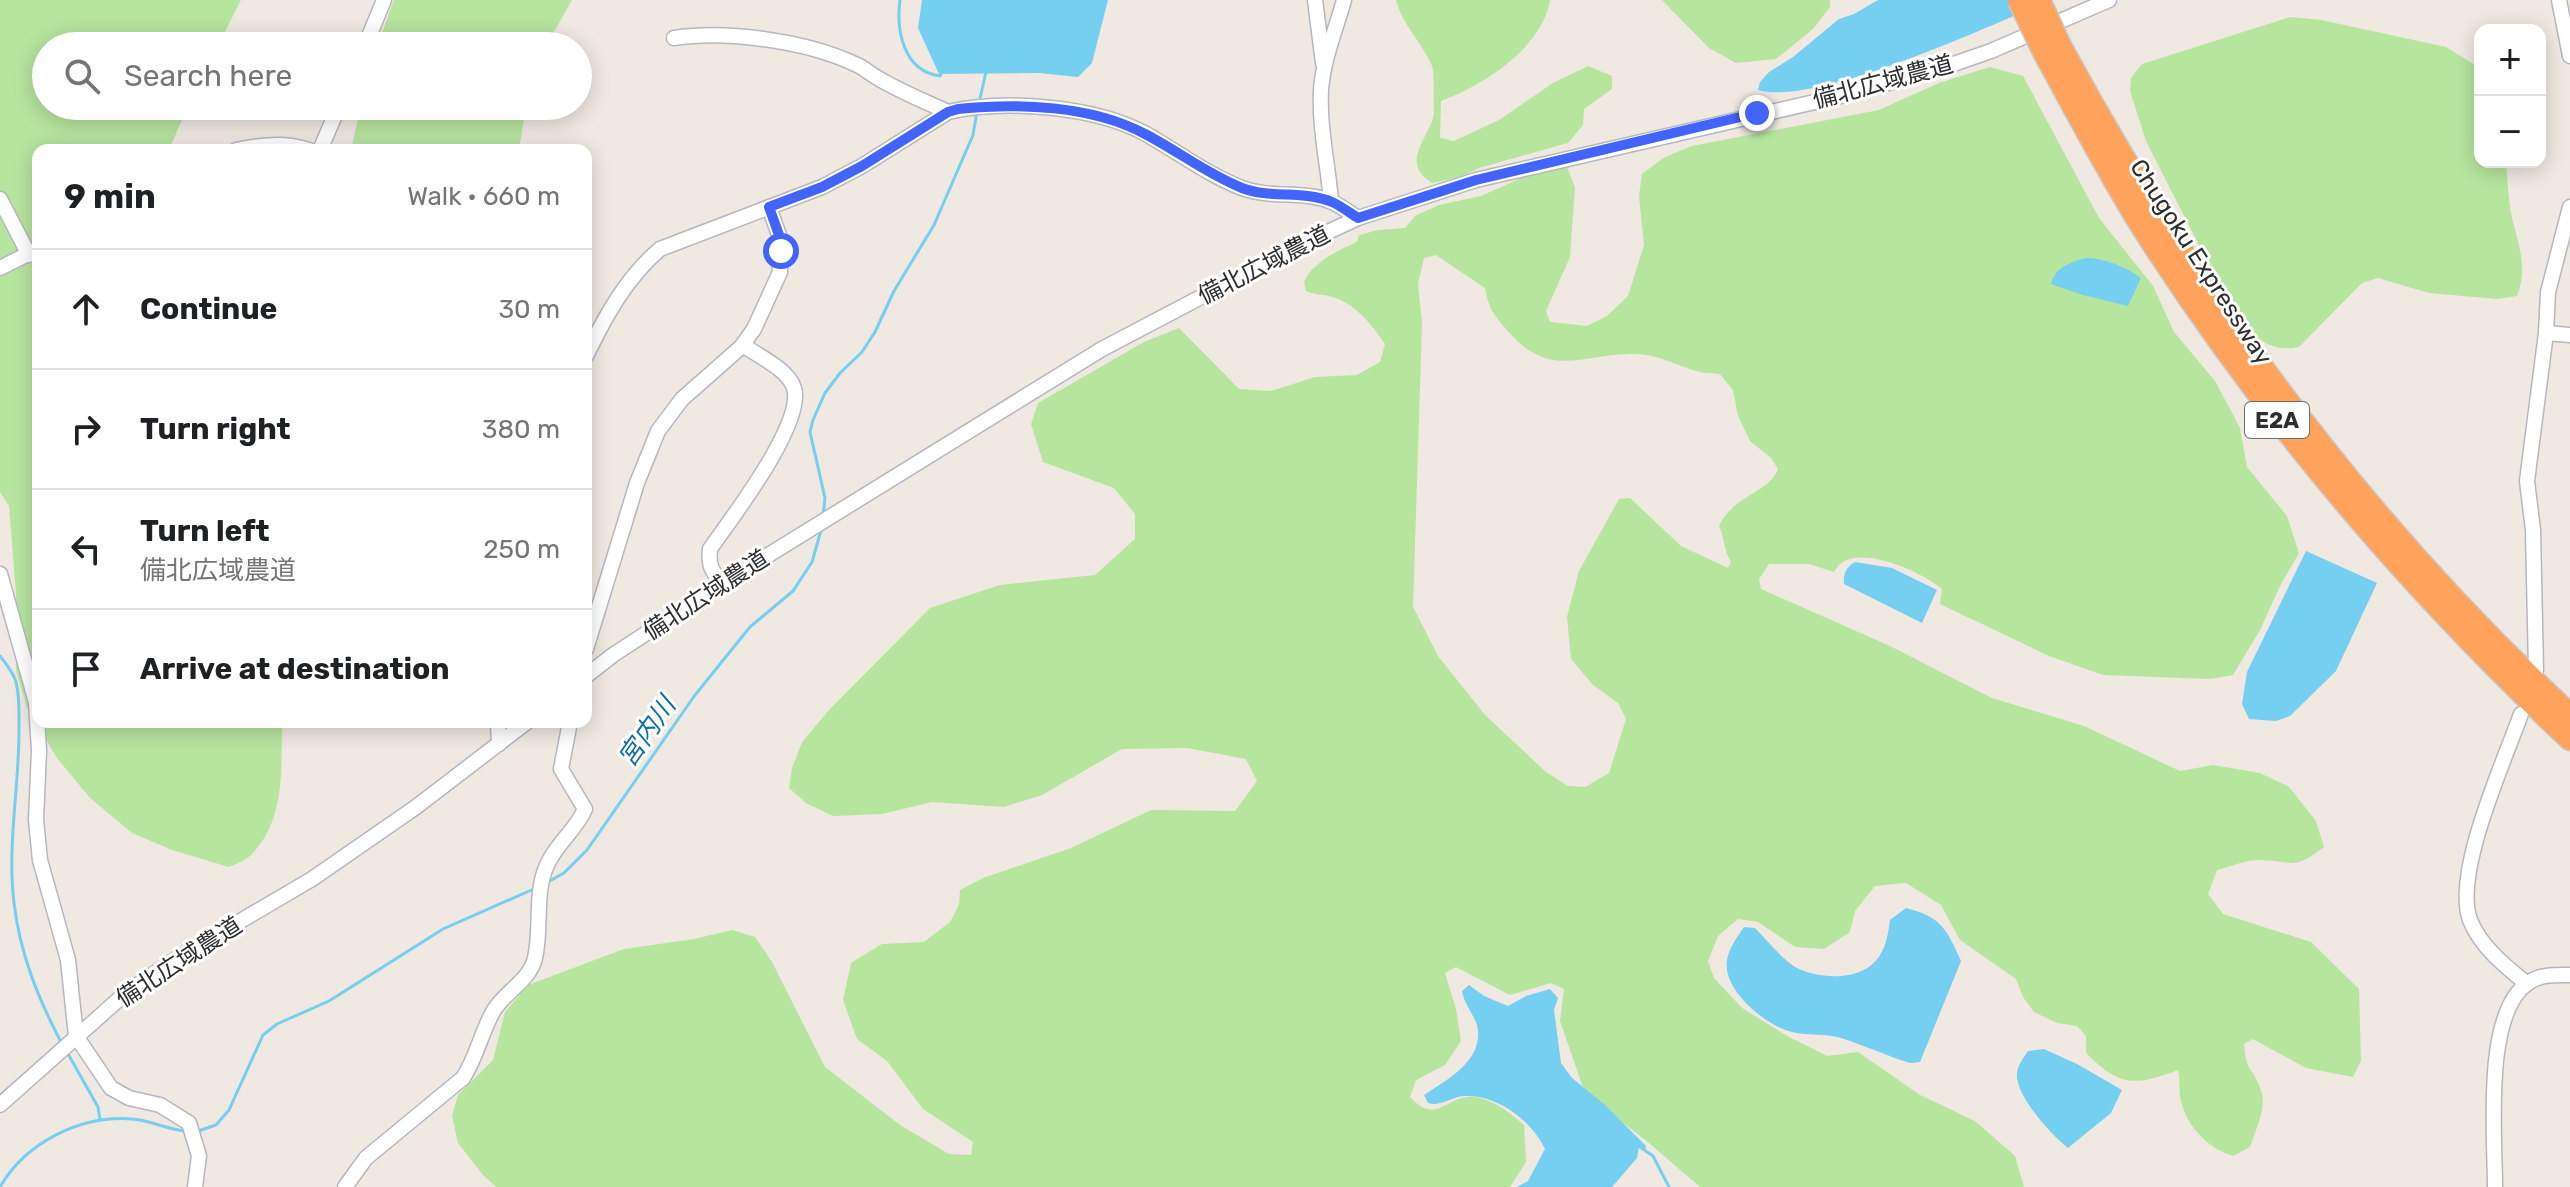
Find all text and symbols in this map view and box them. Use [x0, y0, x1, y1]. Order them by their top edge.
map controls [2474, 24, 2546, 168]
button: + [2474, 24, 2546, 96]
search box [32, 32, 592, 120]
street label: 備北広域農道 [1810, 50, 1956, 114]
icon: search [60, 54, 104, 98]
text: Search here [124, 58, 292, 94]
route end [1739, 95, 1775, 131]
button: − [2474, 96, 2546, 168]
street label: Chugoku Expressway [2124, 154, 2278, 370]
text: 9 min [64, 176, 156, 217]
text: Walk · 660 m [407, 181, 560, 212]
street label: 備北広域農道 [1193, 220, 1335, 310]
route start [763, 233, 799, 269]
icon: ahead [64, 287, 108, 331]
text: Continue [140, 291, 277, 327]
text: 30 m [498, 294, 560, 325]
road number: E2A [2245, 402, 2309, 438]
icon: right [64, 407, 108, 451]
text: Turn right [140, 411, 291, 447]
text: 380 m [482, 414, 560, 445]
text: Turn left [140, 513, 270, 549]
icon: left [64, 527, 108, 571]
text: 250 m [483, 534, 560, 565]
street label: 備北広域農道 [638, 544, 774, 646]
text: 備北広域農道 [140, 555, 296, 586]
icon: arrive [64, 647, 108, 691]
text: Arrive at destination [140, 651, 450, 687]
water label: 宮内川 [612, 689, 684, 773]
street label: 備北広域農道 [111, 911, 247, 1013]

